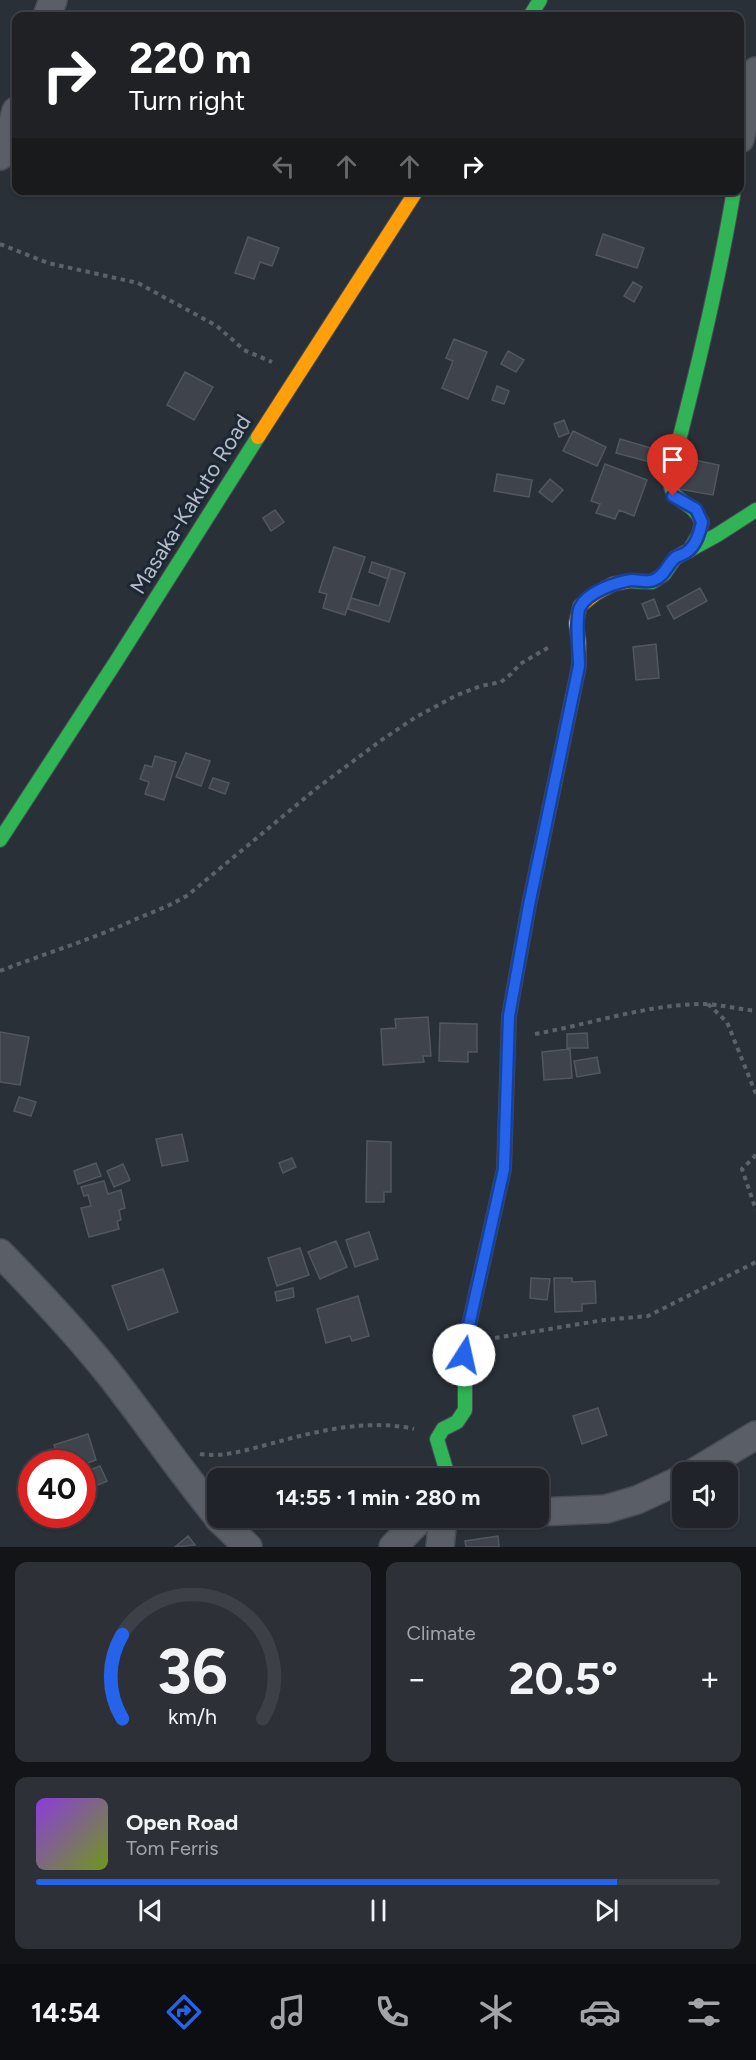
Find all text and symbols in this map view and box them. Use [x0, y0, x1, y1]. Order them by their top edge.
text: 220 m [129, 33, 251, 84]
icon: right [30, 36, 108, 114]
text: Turn right [129, 84, 245, 117]
icon: left [267, 150, 300, 183]
icon: ahead [330, 150, 363, 183]
icon: ahead [393, 150, 426, 183]
icon: right [456, 150, 489, 183]
street label: Masaka-Kakuto Road [124, 409, 257, 599]
pin [647, 434, 698, 496]
icon: arrive [656, 443, 689, 476]
position arrow [432, 1323, 496, 1387]
speed limit sign: 40 [18, 1450, 96, 1528]
map controls [672, 1462, 738, 1528]
button: sound [672, 1462, 738, 1528]
text: 14:55 · 1 min · 280 m [276, 1484, 480, 1511]
text: Climate [407, 1621, 476, 1645]
text: 36 [157, 1634, 228, 1709]
text: 20.5° [508, 1651, 618, 1705]
text: − [407, 1659, 427, 1698]
text: + [699, 1659, 720, 1698]
text: km/h [168, 1704, 217, 1729]
text: Open Road [126, 1809, 238, 1836]
text: Tom Ferris [126, 1836, 219, 1860]
icon: previous [134, 1894, 167, 1927]
icon: pause [362, 1894, 395, 1927]
icon: next [590, 1894, 623, 1927]
icon: directions [163, 1991, 205, 2033]
icon: music [267, 1991, 309, 2033]
icon: phone [371, 1991, 413, 2033]
icon: climate [475, 1991, 517, 2033]
icon: car [579, 1991, 621, 2033]
icon: filters [683, 1991, 725, 2033]
text: 14:54 [31, 1996, 100, 2029]

